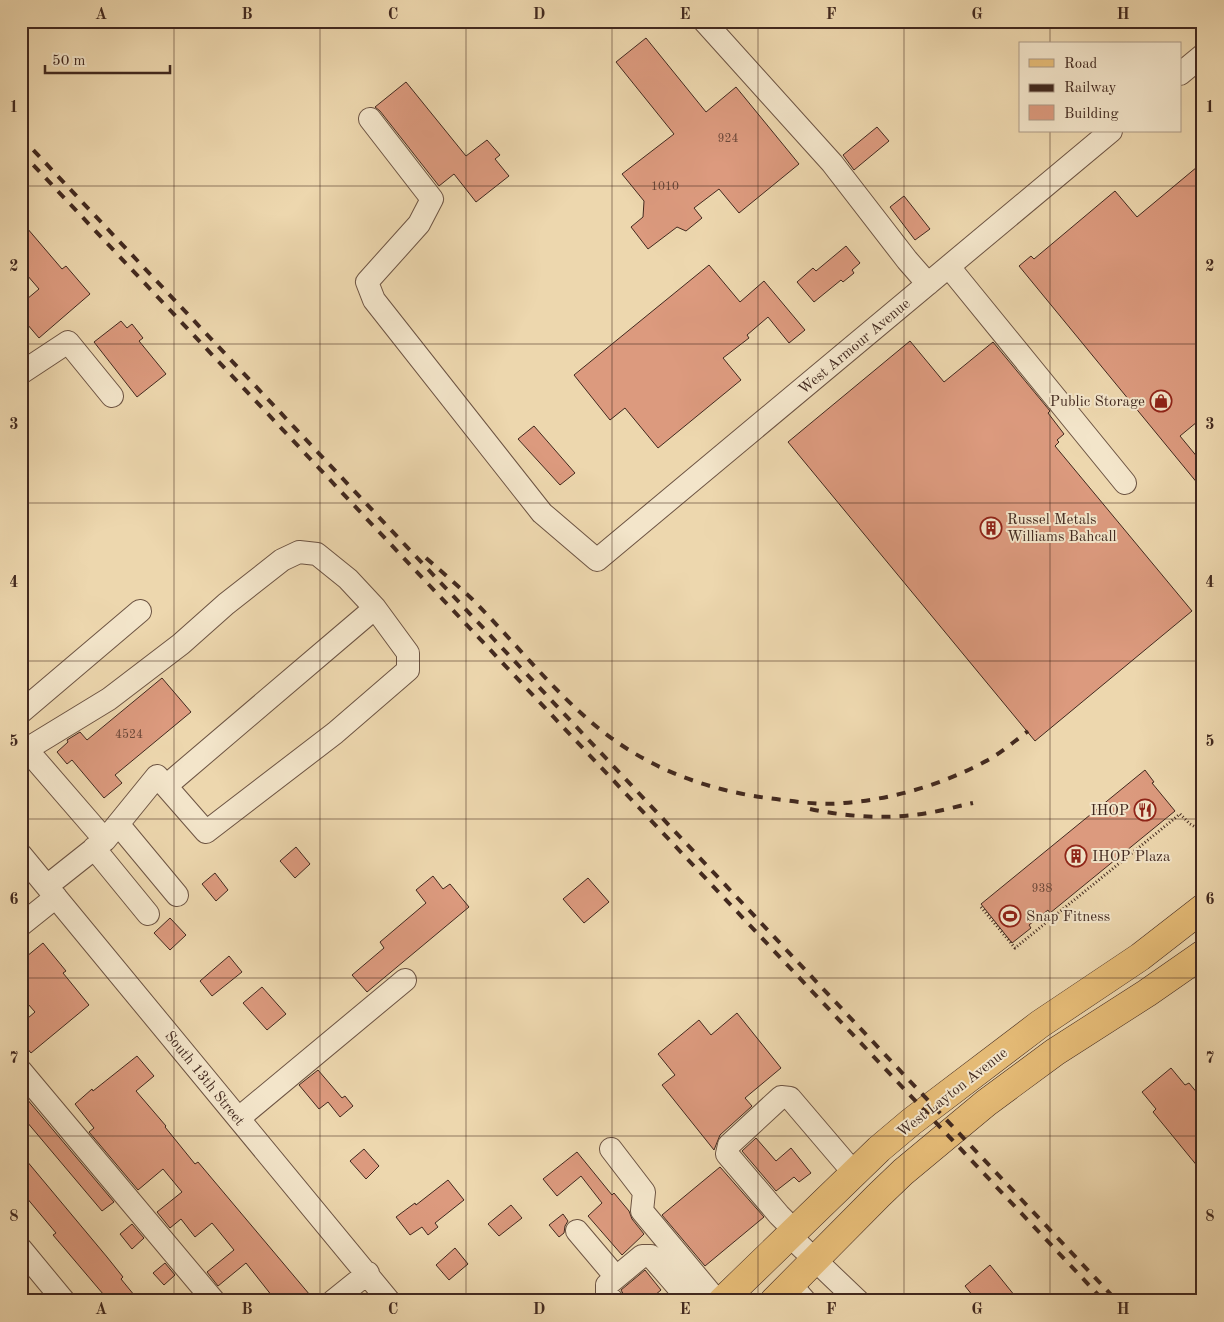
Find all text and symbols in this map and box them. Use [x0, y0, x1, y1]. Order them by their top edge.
text: A [95, 7, 107, 23]
text: B [241, 7, 253, 23]
text: C [388, 7, 398, 23]
text: D [533, 7, 545, 23]
text: E [679, 7, 691, 23]
text: F [826, 7, 837, 23]
text: G [971, 7, 983, 23]
text: H [1116, 7, 1130, 23]
scale bar [45, 42, 170, 74]
legend [1019, 42, 1182, 132]
text: 50 m [52, 54, 86, 69]
text: Road [1064, 57, 1098, 72]
text: Railway [1064, 81, 1117, 96]
text: 1 [9, 100, 19, 116]
text: 1 [1205, 100, 1215, 116]
text: Building [1064, 107, 1119, 122]
house number: 924 [718, 133, 738, 145]
house number: 1010 [651, 181, 679, 193]
text: 2 [9, 259, 19, 275]
text: 2 [1205, 259, 1215, 275]
street label: West Armour Avenue [796, 296, 914, 398]
shop icon: Public Storage [1149, 389, 1173, 413]
place label: Public Storage [1050, 395, 1145, 410]
text: 3 [9, 417, 19, 433]
text: 3 [1205, 417, 1215, 433]
place label: Russel Metals Williams Bahcall [1007, 513, 1117, 545]
building icon: Russel Metals Williams Bahcall [979, 516, 1003, 540]
text: 4 [9, 575, 19, 591]
text: 4 [1205, 575, 1215, 591]
house number: 4524 [115, 728, 143, 741]
text: 5 [9, 734, 19, 750]
text: 5 [1205, 734, 1215, 750]
restaurant icon: IHOP [1133, 798, 1157, 822]
place label: IHOP [1091, 804, 1129, 819]
building icon: IHOP Plaza [1064, 844, 1088, 868]
place label: IHOP Plaza [1092, 850, 1171, 865]
house number: 938 [1032, 883, 1052, 895]
text: 6 [9, 892, 19, 908]
text: 6 [1205, 892, 1215, 908]
sports icon: Snap Fitness [998, 904, 1022, 928]
place label: Snap Fitness [1026, 910, 1110, 925]
street label: South 13th Street [161, 1029, 247, 1129]
street label: West Layton Avenue [895, 1046, 1011, 1141]
text: 7 [9, 1051, 19, 1067]
text: 7 [1205, 1051, 1215, 1067]
text: 8 [9, 1209, 19, 1225]
text: 8 [1205, 1209, 1215, 1225]
text: A [95, 1302, 107, 1318]
text: B [241, 1302, 253, 1318]
text: C [388, 1302, 398, 1318]
text: D [533, 1302, 545, 1318]
text: E [679, 1302, 691, 1318]
text: F [826, 1302, 837, 1318]
text: G [971, 1302, 983, 1318]
text: H [1116, 1302, 1130, 1318]

